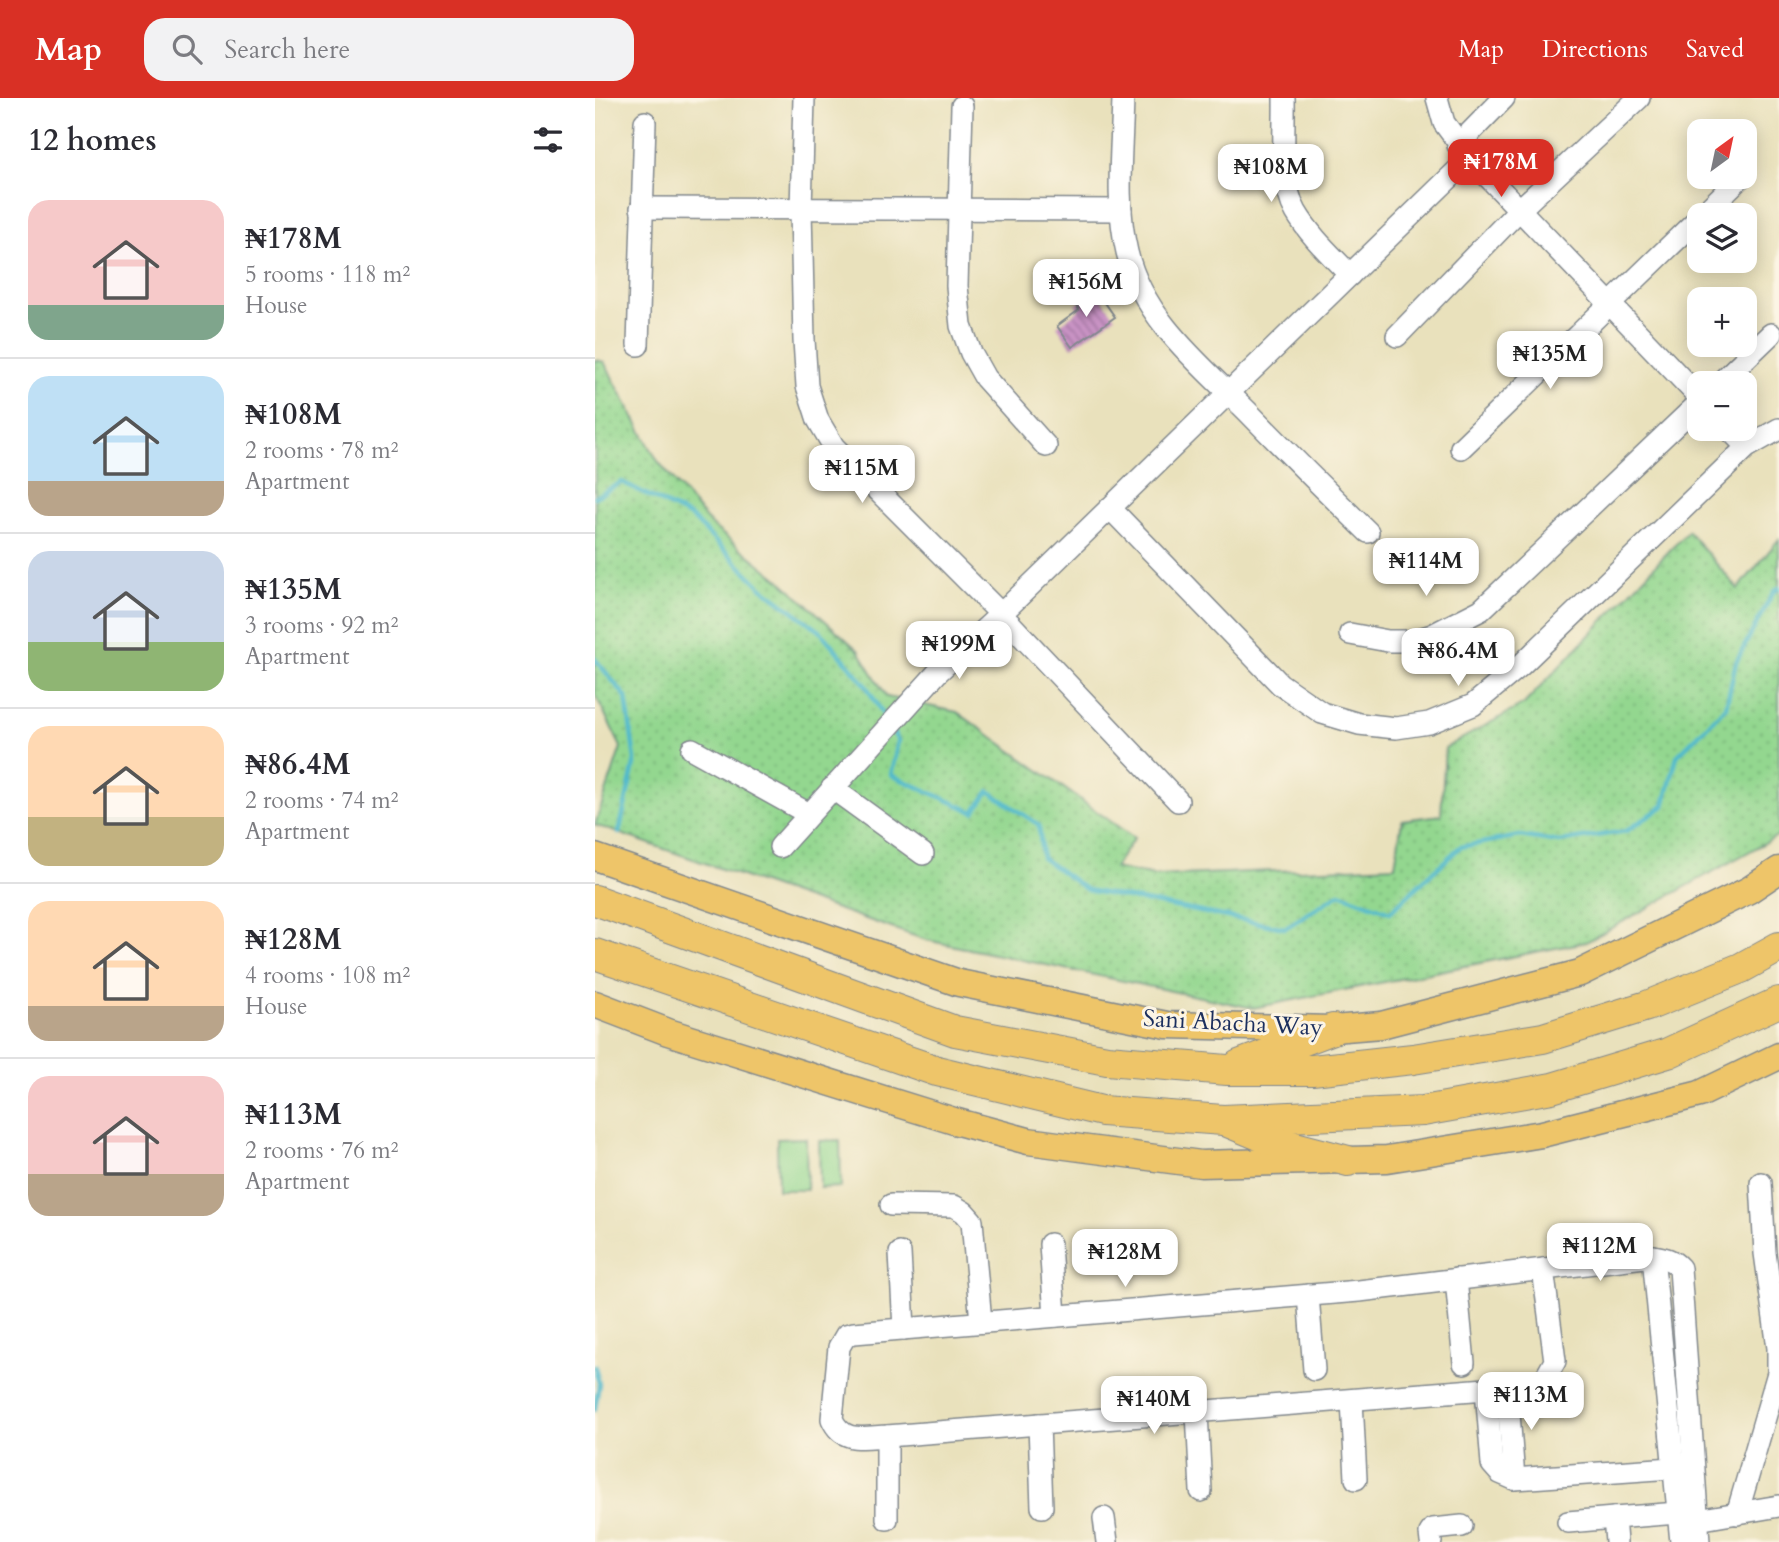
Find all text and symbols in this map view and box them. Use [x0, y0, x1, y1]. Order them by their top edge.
search box [144, 18, 634, 81]
text: Map [35, 27, 102, 72]
icon: search [168, 30, 206, 68]
text: Search here [224, 32, 350, 67]
text: Map [1458, 33, 1504, 66]
text: Directions [1542, 33, 1648, 66]
text: Saved [1686, 33, 1744, 66]
north arrow [1687, 119, 1757, 189]
map controls [1687, 119, 1757, 441]
text: 12 homes [28, 120, 157, 161]
icon: filters [529, 121, 567, 159]
pin: ₦178M [1452, 140, 1550, 199]
pin: ₦108M [1222, 144, 1320, 204]
text: ₦178M [1464, 146, 1538, 177]
text: ₦108M [1234, 151, 1308, 182]
button: layers [1687, 203, 1757, 273]
text: ₦178M [245, 218, 342, 259]
icon: home [84, 228, 168, 312]
text: 5 rooms · 118 m² [245, 259, 410, 290]
pin: ₦156M [1037, 260, 1135, 319]
text: ₦156M [1049, 266, 1123, 297]
button: + [1687, 287, 1757, 357]
text: House [245, 290, 307, 321]
pin: ₦135M [1501, 331, 1599, 391]
text: ₦135M [1513, 338, 1587, 369]
button: − [1687, 371, 1757, 441]
text: ₦108M [245, 394, 342, 435]
icon: home [84, 404, 168, 488]
text: 2 rooms · 78 m² [245, 435, 398, 466]
pin: ₦115M [813, 446, 911, 505]
text: ₦115M [825, 452, 899, 483]
text: Apartment [245, 466, 349, 497]
pin: ₦114M [1377, 538, 1475, 598]
text: ₦114M [1389, 545, 1463, 576]
text: ₦135M [245, 569, 342, 610]
icon: home [84, 579, 168, 663]
text: 3 rooms · 92 m² [245, 610, 398, 641]
pin: ₦199M [910, 622, 1008, 681]
text: ₦199M [922, 628, 996, 659]
pin: ₦86.4M [1401, 628, 1515, 688]
text: ₦86.4M [1418, 635, 1498, 666]
text: Apartment [245, 641, 349, 672]
text: ₦86.4M [245, 744, 351, 785]
icon: home [84, 754, 168, 838]
text: 2 rooms · 74 m² [245, 785, 398, 816]
text: Apartment [245, 816, 349, 847]
text: ₦128M [245, 919, 342, 960]
icon: home [84, 929, 168, 1013]
text: 4 rooms · 108 m² [245, 960, 410, 991]
text: House [245, 991, 307, 1022]
street label: Sani Abacha Way [1142, 1002, 1324, 1044]
text: ₦113M [245, 1094, 342, 1135]
icon: home [84, 1104, 168, 1188]
text: 2 rooms · 76 m² [245, 1135, 398, 1166]
text: Apartment [245, 1166, 349, 1197]
pin: ₦112M [1551, 1224, 1649, 1283]
pin: ₦128M [1076, 1230, 1174, 1289]
text: ₦112M [1563, 1230, 1637, 1261]
text: ₦128M [1088, 1236, 1162, 1267]
pin: ₦113M [1482, 1372, 1580, 1432]
pin: ₦140M [1105, 1376, 1203, 1436]
text: ₦113M [1494, 1379, 1568, 1410]
text: ₦140M [1117, 1383, 1191, 1414]

